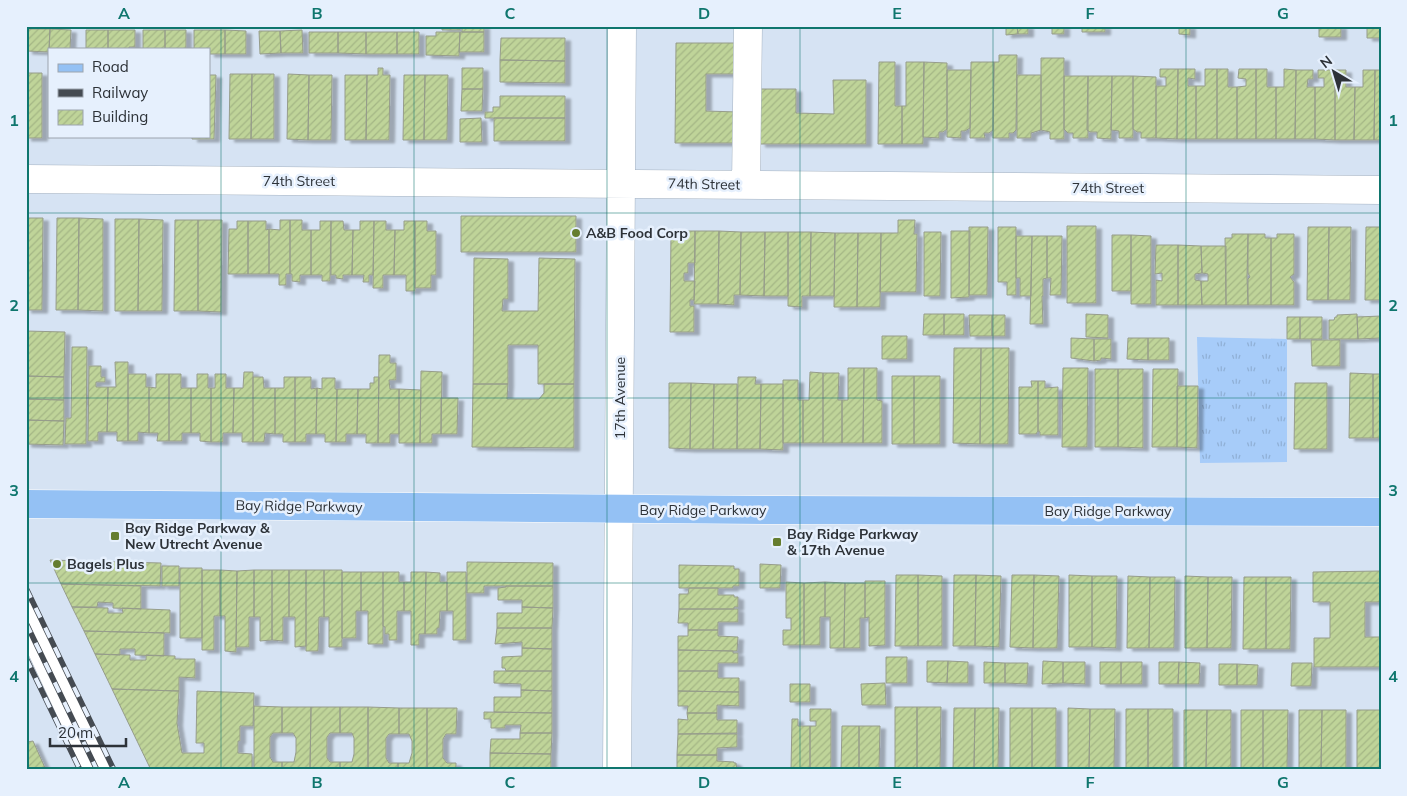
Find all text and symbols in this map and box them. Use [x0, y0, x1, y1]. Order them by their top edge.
text: A [118, 3, 130, 23]
text: B [311, 3, 323, 23]
text: C [505, 3, 516, 23]
text: D [698, 3, 710, 23]
text: E [892, 3, 902, 23]
text: F [1085, 3, 1095, 23]
text: G [1277, 3, 1289, 23]
legend [48, 48, 210, 138]
north arrow [1310, 48, 1360, 98]
text: N [1316, 51, 1336, 72]
text: Road [92, 57, 129, 76]
text: Railway [92, 83, 148, 102]
text: Building [92, 107, 148, 126]
text: 1 [9, 110, 19, 130]
text: 1 [1388, 110, 1398, 130]
street label: 74th Street [263, 172, 335, 190]
street label: 74th Street [668, 174, 740, 194]
street label: 74th Street [1072, 179, 1144, 197]
place label: A&B Food Corp [586, 224, 688, 242]
marker: A&B Food Corp [570, 227, 582, 239]
text: 2 [9, 295, 19, 315]
text: 2 [1388, 295, 1398, 315]
street label: 17th Avenue [611, 357, 629, 439]
text: 3 [9, 480, 19, 500]
text: 3 [1388, 480, 1398, 500]
street label: Bay Ridge Parkway [235, 496, 363, 516]
street label: Bay Ridge Parkway [639, 501, 767, 519]
street label: Bay Ridge Parkway [1044, 502, 1172, 520]
place label: Bay Ridge Parkway & New Utrecht Avenue [125, 519, 270, 553]
place label: Bay Ridge Parkway & 17th Avenue [787, 525, 919, 559]
marker: Bay Ridge Parkway & New Utrecht Avenue [109, 530, 121, 542]
marker: Bay Ridge Parkway & 17th Avenue [771, 536, 783, 548]
place label: Bagels Plus [67, 555, 145, 573]
marker: Bagels Plus [51, 558, 63, 570]
text: 4 [9, 666, 19, 686]
text: 4 [1388, 666, 1398, 686]
scale bar [50, 716, 126, 748]
text: 20 m [58, 723, 93, 742]
text: A [118, 772, 130, 792]
text: B [311, 772, 323, 792]
text: C [505, 772, 516, 792]
text: D [698, 772, 710, 792]
text: E [892, 772, 902, 792]
text: F [1085, 772, 1095, 792]
text: G [1277, 772, 1289, 792]

